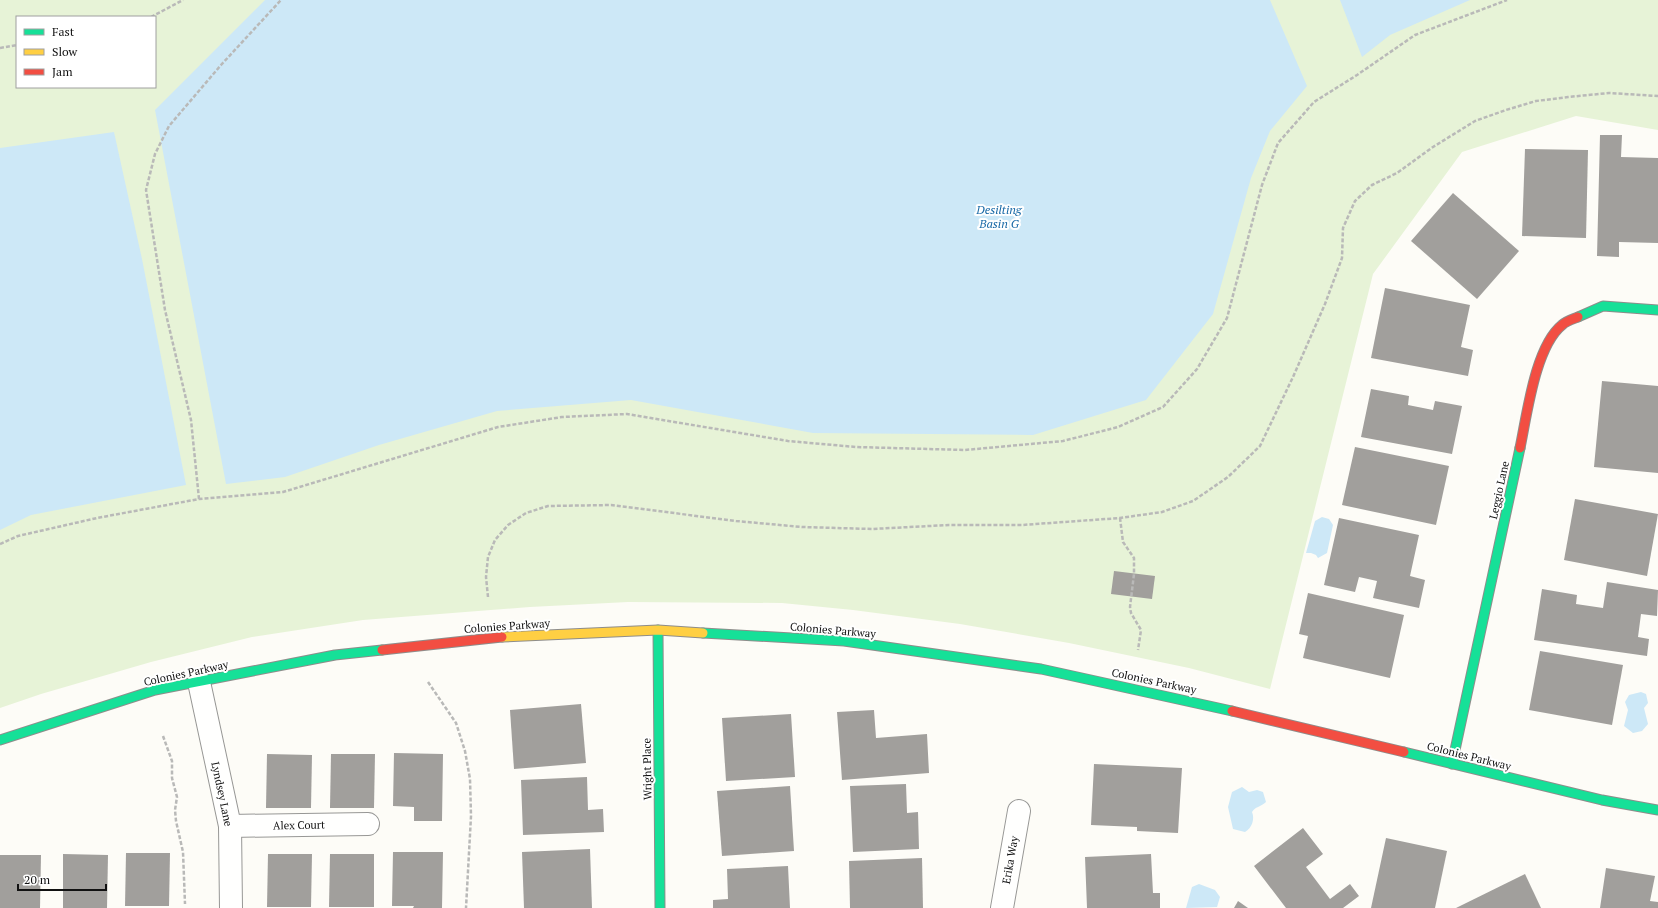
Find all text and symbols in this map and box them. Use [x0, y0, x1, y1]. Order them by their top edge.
legend [16, 16, 156, 88]
text: Fast [52, 24, 75, 39]
text: Slow [52, 44, 78, 59]
text: Jam [52, 64, 73, 79]
water label: Desilting Basin G [975, 202, 1023, 231]
street label: Leggio Lane [1486, 459, 1512, 520]
street label: Colonies Parkway [464, 616, 551, 636]
street label: Colonies Parkway [789, 619, 877, 641]
street label: Colonies Parkway [142, 657, 230, 689]
street label: Colonies Parkway [1110, 665, 1198, 697]
street label: Wright Place [639, 737, 655, 800]
street label: Colonies Parkway [1425, 739, 1513, 773]
street label: Lyndsey Lane [208, 760, 236, 828]
street label: Alex Court [273, 818, 325, 832]
street label: Erika Way [999, 834, 1021, 885]
scale bar [18, 866, 106, 892]
text: 20 m [24, 872, 51, 887]

